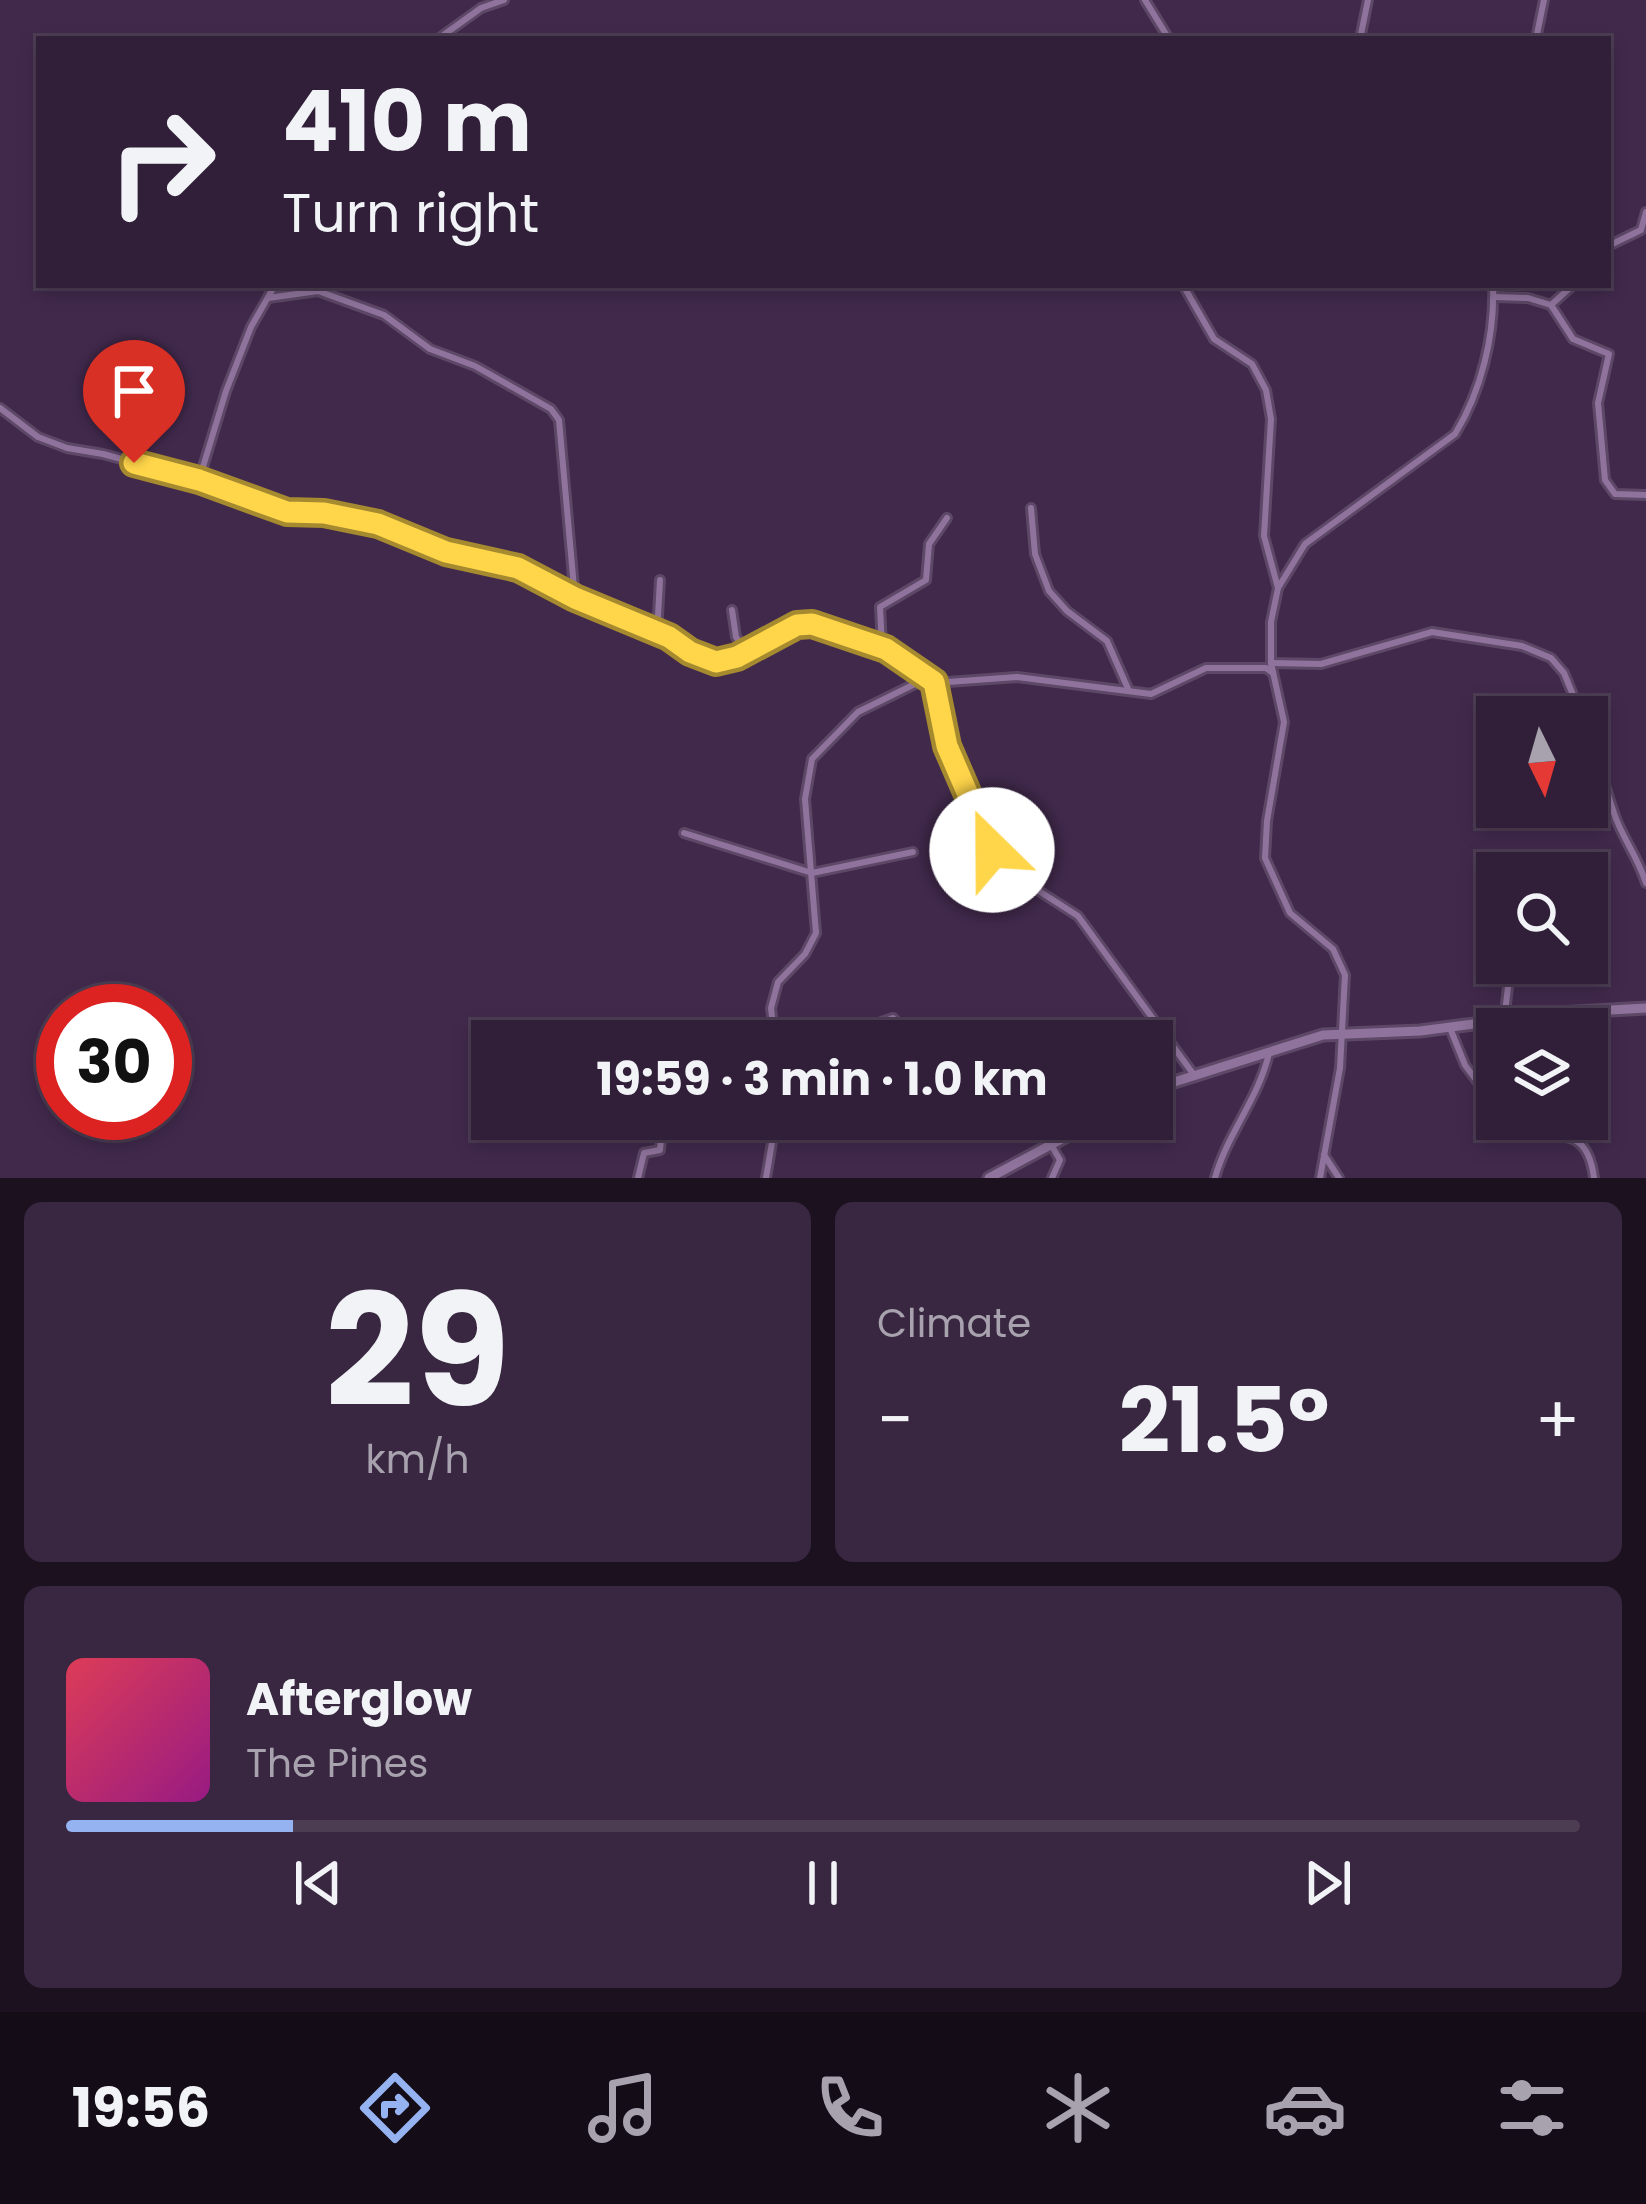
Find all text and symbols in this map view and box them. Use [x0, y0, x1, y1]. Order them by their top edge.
text: 410 m [282, 63, 532, 180]
icon: right [84, 84, 240, 240]
text: Turn right [282, 175, 539, 251]
pin [83, 340, 185, 463]
icon: arrive [101, 358, 167, 424]
north arrow [1476, 696, 1608, 828]
map controls [1476, 696, 1608, 1140]
position arrow [929, 787, 1055, 913]
button: search [1476, 852, 1608, 984]
speed limit sign: 30 [36, 984, 192, 1140]
button: layers [1476, 1008, 1608, 1140]
text: 19:59 · 3 min · 1.0 km [596, 1048, 1048, 1111]
text: 29 [325, 1242, 510, 1461]
text: Climate [877, 1296, 1031, 1351]
text: 21.5° [1119, 1357, 1330, 1484]
text: − [877, 1374, 913, 1466]
text: + [1535, 1374, 1580, 1466]
text: km/h [366, 1432, 469, 1487]
text: Afterglow [246, 1668, 472, 1731]
text: The Pines [246, 1736, 428, 1791]
icon: previous [285, 1850, 351, 1916]
icon: pause [790, 1850, 856, 1916]
icon: next [1295, 1850, 1361, 1916]
icon: directions [353, 2066, 437, 2150]
icon: music [581, 2066, 665, 2150]
icon: phone [808, 2066, 892, 2150]
icon: climate [1036, 2066, 1120, 2150]
icon: car [1263, 2066, 1347, 2150]
icon: filters [1490, 2066, 1574, 2150]
text: 19:56 [72, 2070, 210, 2146]

